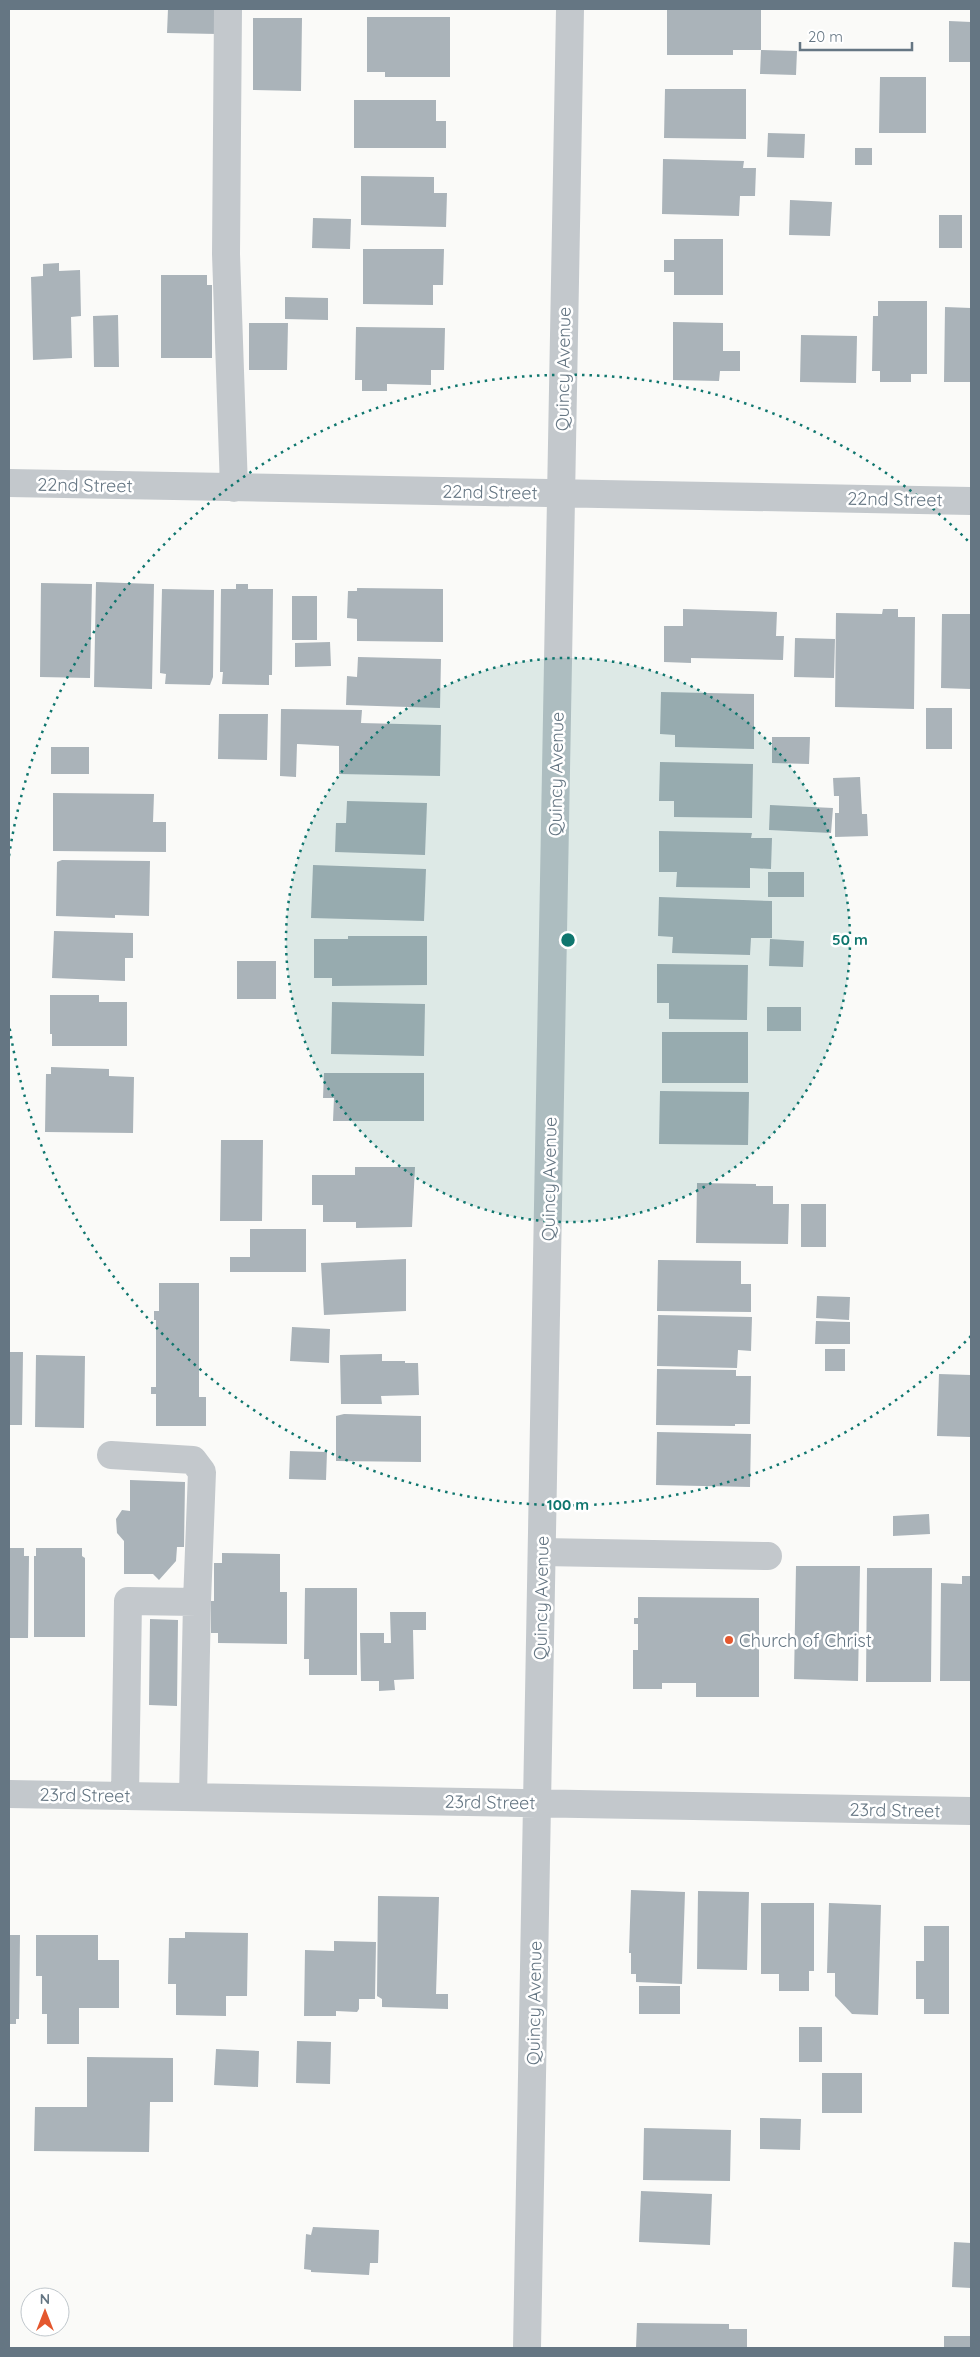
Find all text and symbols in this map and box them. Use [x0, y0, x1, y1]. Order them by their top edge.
scale bar [800, 20, 912, 52]
text: 20 m [808, 27, 843, 46]
street label: Quincy Avenue [550, 307, 576, 431]
street label: 22nd Street [37, 473, 133, 497]
street label: 22nd Street [442, 480, 538, 504]
street label: 22nd Street [847, 487, 943, 511]
street label: Quincy Avenue [543, 712, 569, 836]
text: 50 m [832, 930, 868, 949]
centre of rings [559, 931, 577, 949]
street label: Quincy Avenue [536, 1117, 562, 1241]
text: 100 m [547, 1495, 589, 1514]
street label: Quincy Avenue [528, 1536, 554, 1660]
place label: Church of Christ [739, 1629, 872, 1652]
marker: Church of Christ [723, 1634, 735, 1646]
street label: 23rd Street [39, 1783, 131, 1807]
street label: 23rd Street [444, 1790, 536, 1814]
street label: 23rd Street [849, 1798, 941, 1822]
street label: Quincy Avenue [521, 1941, 547, 2065]
north arrow [20, 2287, 70, 2337]
text: N [40, 2290, 50, 2308]

